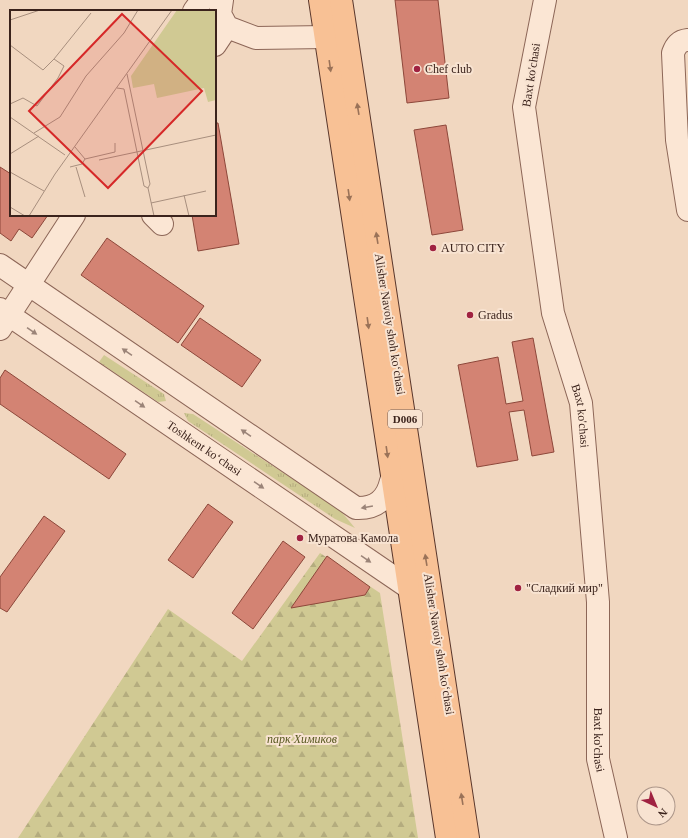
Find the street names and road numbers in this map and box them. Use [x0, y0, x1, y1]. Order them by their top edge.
street label: Baxt ko'chasi [519, 41, 543, 108]
street label: Alisher Navoiy shoh koʻchasi [372, 252, 408, 396]
street label: Baxt ko'chasi [568, 382, 592, 449]
road number: D006 [388, 410, 422, 428]
street label: Toshkent ko‘chasi [164, 418, 245, 479]
street label: Alisher Navoiy shoh koʻchasi [421, 572, 457, 716]
street label: Baxt ko'chasi [591, 708, 608, 774]

